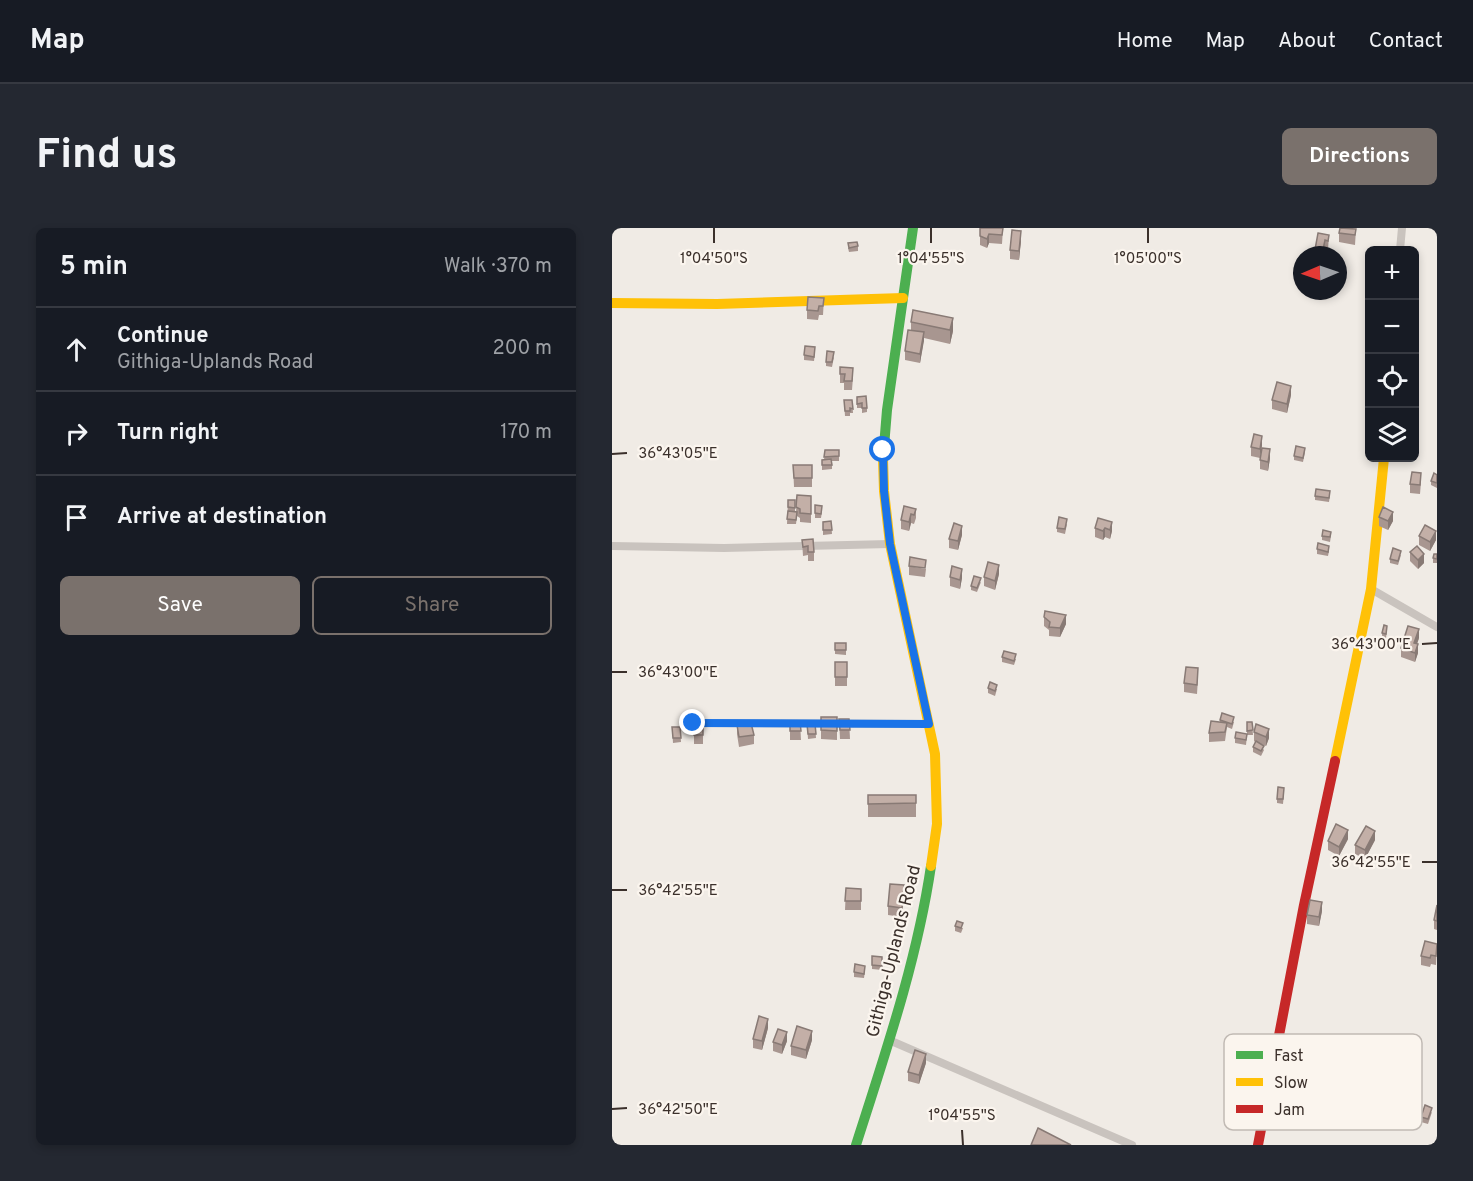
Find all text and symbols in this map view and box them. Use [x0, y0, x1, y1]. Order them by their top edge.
text: Map [30, 23, 85, 59]
text: Home [1117, 28, 1173, 55]
text: Map [1206, 28, 1245, 55]
text: About [1278, 28, 1336, 55]
text: Contact [1369, 28, 1443, 55]
button: Directions [1282, 128, 1437, 185]
text: Find us [36, 130, 177, 183]
north arrow [1293, 246, 1347, 300]
map controls [1365, 246, 1419, 462]
button: + [1365, 246, 1419, 300]
text: 1°04'50"S [680, 250, 748, 269]
text: 1°04'55"S [897, 250, 965, 269]
text: 1°05'00"S [1114, 250, 1182, 269]
text: 5 min [60, 251, 128, 284]
text: Walk · 370 m [444, 254, 552, 280]
button: − [1365, 300, 1419, 354]
text: Continue [117, 323, 208, 350]
icon: ahead [60, 333, 93, 366]
text: 200 m [493, 336, 552, 362]
text: Githiga-Uplands Road [117, 350, 314, 376]
button: locate [1365, 354, 1419, 408]
button: layers [1365, 408, 1419, 462]
icon: right [60, 417, 93, 450]
text: Turn right [117, 420, 219, 447]
text: 170 m [500, 420, 552, 446]
route start [869, 436, 895, 462]
text: 36°43'05"E [638, 445, 718, 464]
icon: arrive [60, 501, 93, 534]
text: Arrive at destination [117, 504, 327, 531]
button: Save [60, 576, 300, 635]
button: Share [312, 576, 552, 635]
text: 36°43'00"E [1331, 636, 1411, 655]
text: 36°43'00"E [638, 664, 718, 683]
route end [679, 709, 705, 735]
text: 36°42'55"E [1331, 854, 1411, 873]
street label: Githiga-Uplands Road [862, 863, 927, 1040]
text: 36°42'55"E [638, 882, 718, 901]
legend [1224, 1034, 1422, 1130]
text: Fast [1274, 1047, 1304, 1067]
text: Slow [1274, 1074, 1308, 1094]
text: 36°42'50"E [638, 1101, 718, 1120]
text: Jam [1274, 1101, 1305, 1121]
text: 1°04'55"S [928, 1107, 996, 1126]

